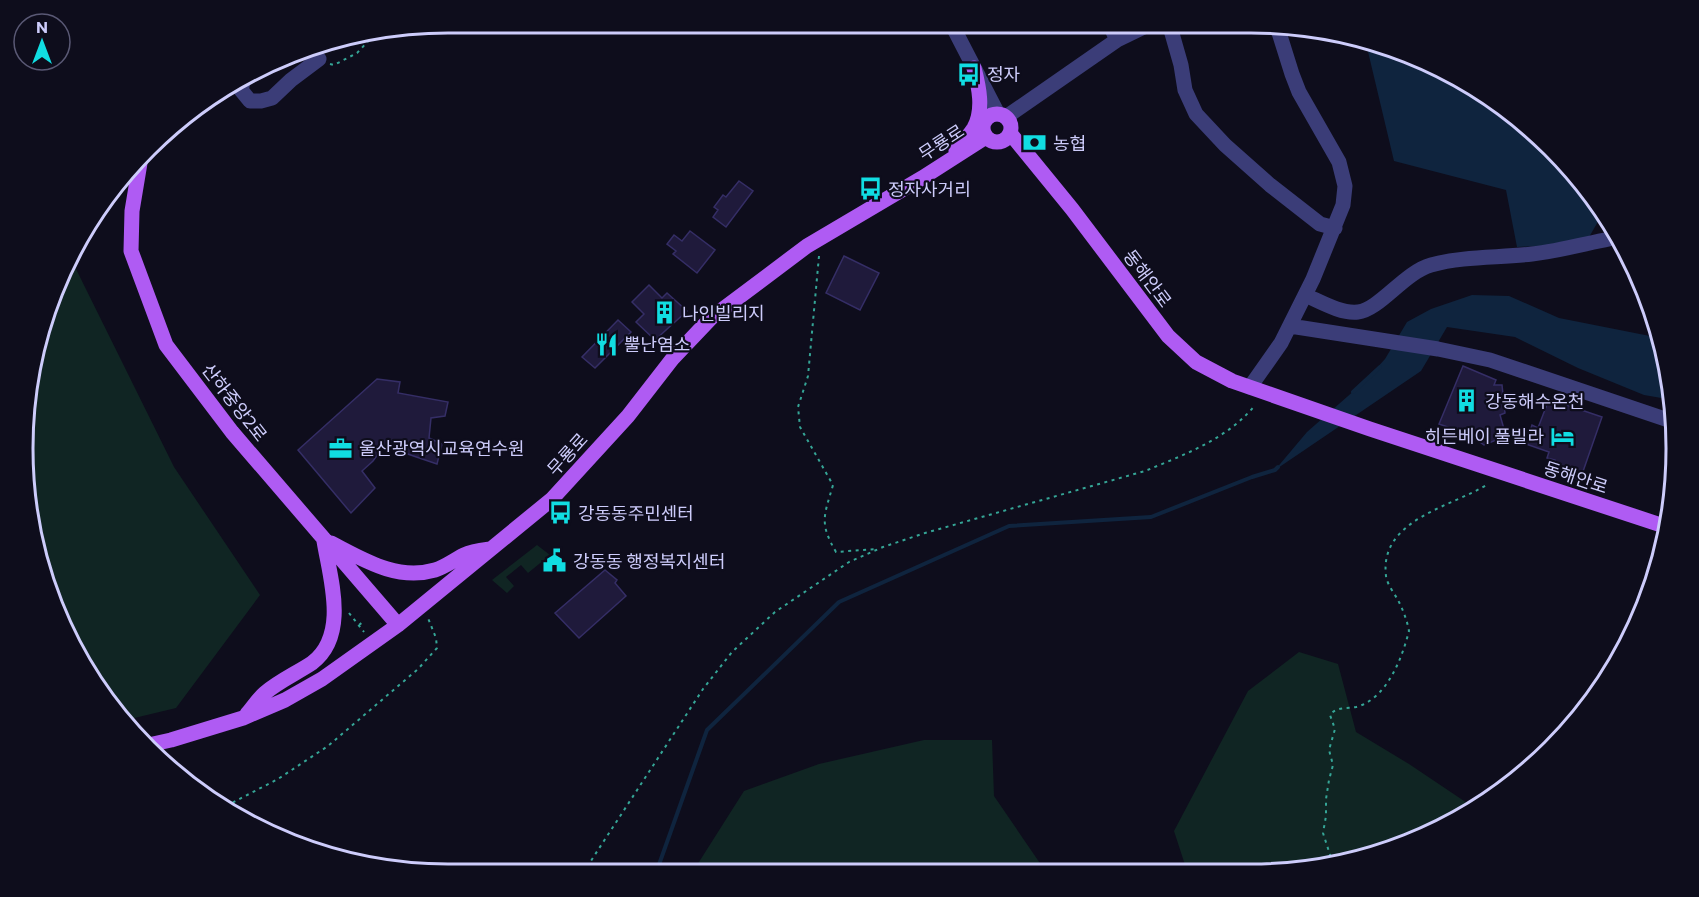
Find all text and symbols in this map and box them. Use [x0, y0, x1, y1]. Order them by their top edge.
north arrow [12, 12, 72, 72]
text: N [36, 17, 48, 36]
bus stop icon: 정자 [956, 61, 982, 87]
place label: 정자 [987, 63, 1021, 85]
street label: 무룡로 [914, 119, 968, 165]
bank icon: 농협 [1022, 130, 1048, 156]
place label: 농협 [1053, 132, 1086, 154]
bus stop icon: 정자사거리 [857, 176, 883, 202]
place label: 정자사거리 [888, 178, 971, 200]
street label: 동해안로 [1119, 245, 1177, 311]
building icon: 나인빌리지 [651, 300, 677, 326]
place label: 나인빌리지 [682, 302, 765, 324]
restaurant icon: 뿔난염소 [593, 331, 619, 357]
place label: 뿔난염소 [624, 333, 690, 355]
street label: 산하중앙2로 [198, 359, 272, 445]
building icon: 강동해수온천 [1454, 388, 1480, 414]
place label: 강동해수온천 [1485, 390, 1584, 412]
hotel icon: 히든베이 풀빌라 [1549, 423, 1575, 449]
place label: 히든베이 풀빌라 [1425, 425, 1544, 447]
street label: 무룡로 [542, 428, 592, 480]
office icon: 울산광역시교육연수원 [328, 435, 354, 461]
place label: 울산광역시교육연수원 [359, 437, 525, 459]
street label: 동해안로 [1541, 456, 1611, 498]
bus stop icon: 강동동주민센터 [547, 500, 573, 526]
place label: 강동동주민센터 [578, 502, 694, 524]
public building icon: 강동동 행정복지센터 [542, 548, 568, 574]
place label: 강동동 행정복지센터 [573, 550, 726, 572]

